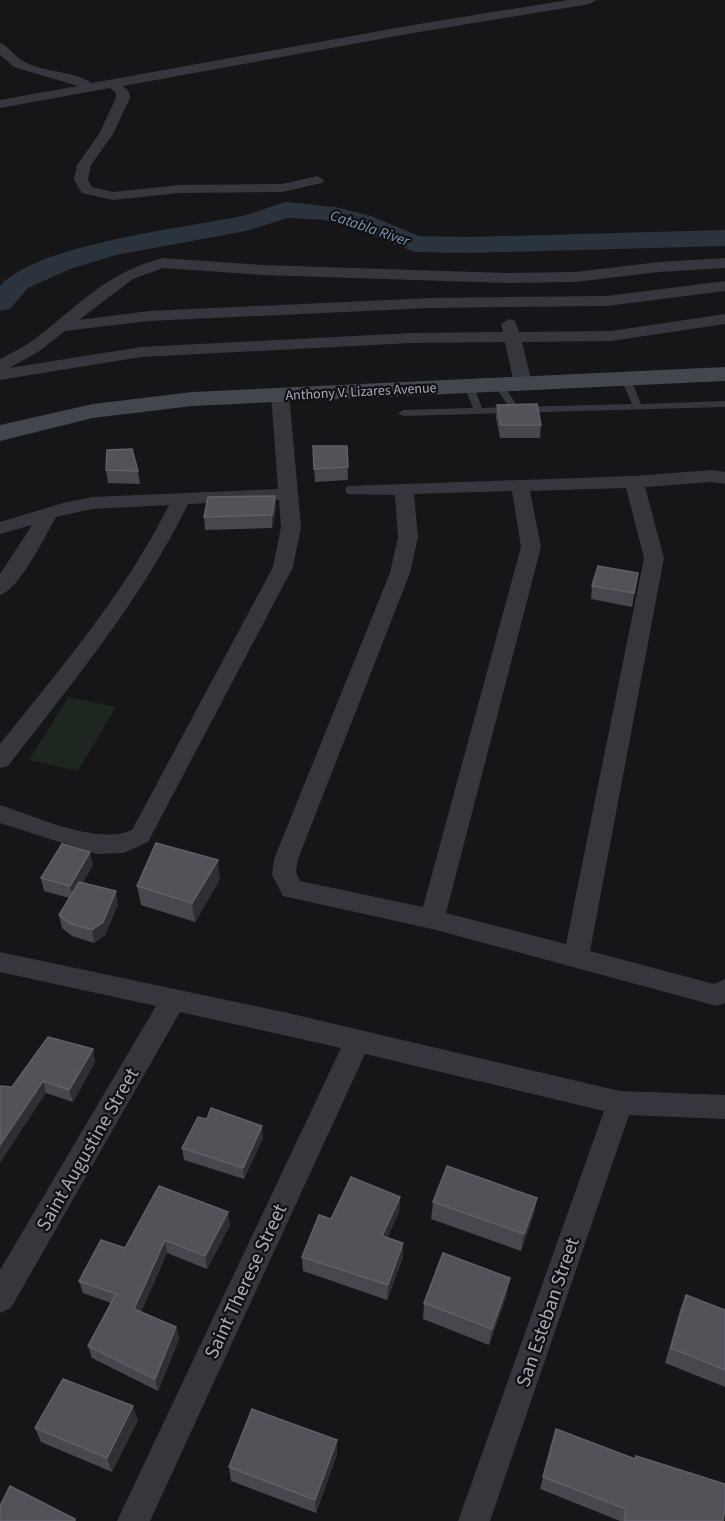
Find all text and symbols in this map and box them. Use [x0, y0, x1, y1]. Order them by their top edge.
water label: Catabla River [327, 205, 413, 252]
street label: Anthony V. Lizares Avenue [285, 378, 437, 406]
street label: Saint Augustine Street [30, 1062, 146, 1236]
street label: Saint Therese Street [198, 1199, 294, 1363]
street label: San Esteban Street [509, 1234, 587, 1391]

